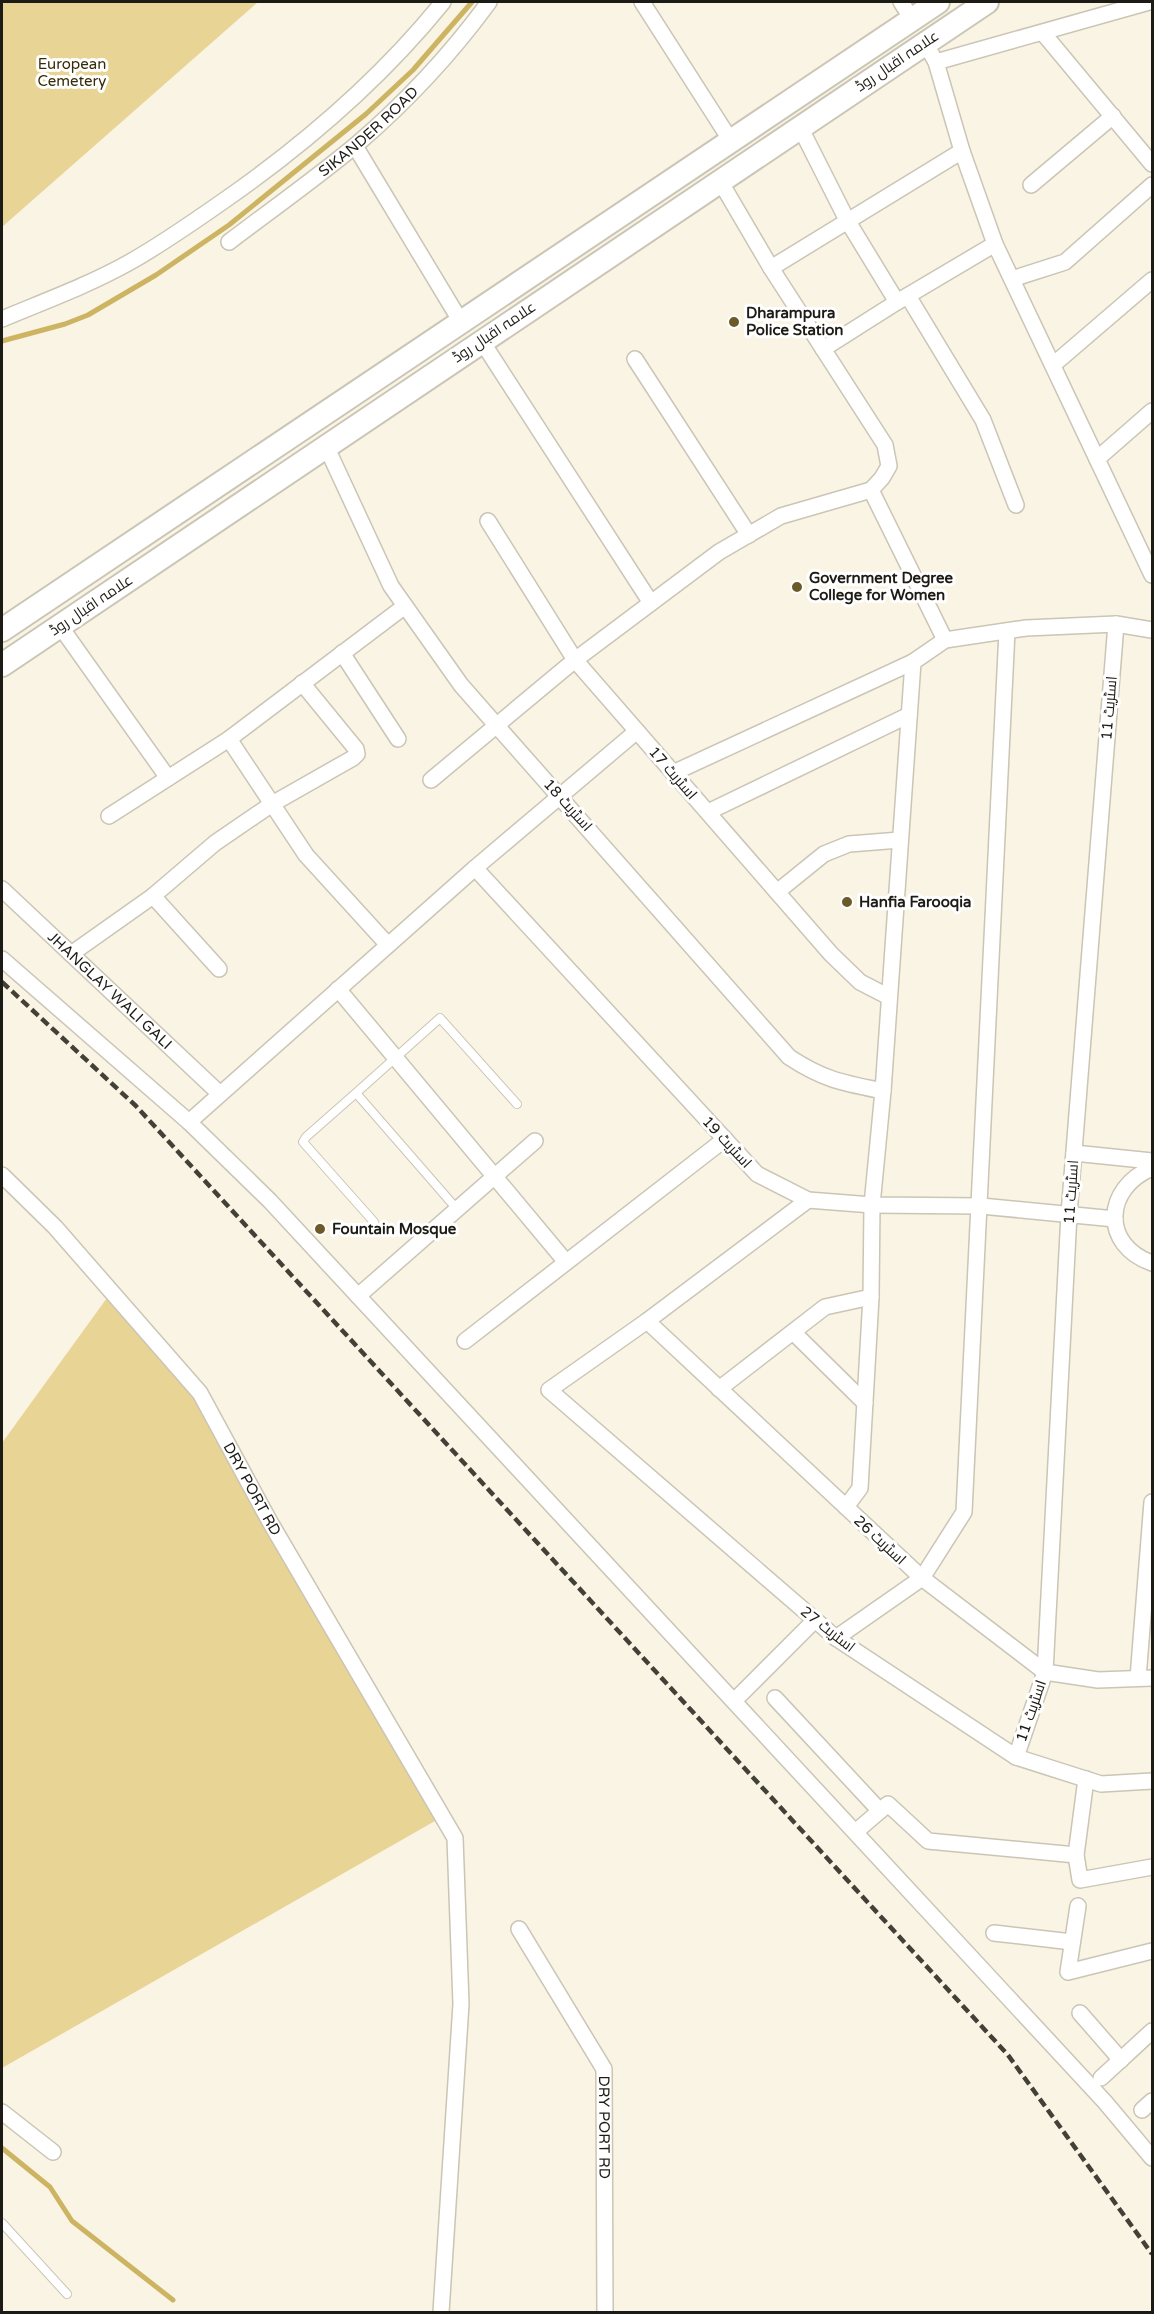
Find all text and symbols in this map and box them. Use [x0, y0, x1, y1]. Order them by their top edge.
street label: علامہ اقبال روڈ [852, 27, 942, 95]
park label: European Cemetery [38, 55, 106, 90]
street label: SIKANDER ROAD [315, 83, 422, 180]
street label: علامہ اقبال روڈ [449, 298, 539, 366]
place label: Dharampura Police Station [746, 304, 843, 339]
marker: Dharampura Police Station [727, 315, 741, 329]
place label: Government Degree College for Women [809, 569, 953, 605]
street label: علامہ اقبال روڈ [46, 571, 136, 639]
marker: Government Degree College for Women [790, 580, 804, 594]
street label: اسٹریٹ 11 [1097, 675, 1121, 741]
street label: اسٹریٹ 17 [645, 743, 701, 803]
street label: اسٹریٹ 18 [540, 775, 596, 835]
place label: Hanfia Farooqia [859, 893, 971, 912]
marker: Hanfia Farooqia [840, 895, 854, 909]
street label: JHANGLAY WALI GALI [44, 928, 176, 1053]
street label: اسٹریٹ 19 [698, 1112, 756, 1172]
street label: اسٹریٹ 11 [1060, 1159, 1082, 1225]
place label: Fountain Mosque [332, 1220, 457, 1239]
marker: Fountain Mosque [313, 1222, 327, 1236]
street label: DRY PORT RD [220, 1439, 285, 1539]
street label: اسٹریٹ 26 [850, 1511, 910, 1569]
street label: اسٹریٹ 27 [797, 1602, 859, 1656]
street label: اسٹریٹ 11 [1012, 1678, 1050, 1744]
street label: DRY PORT RD [595, 2075, 613, 2179]

